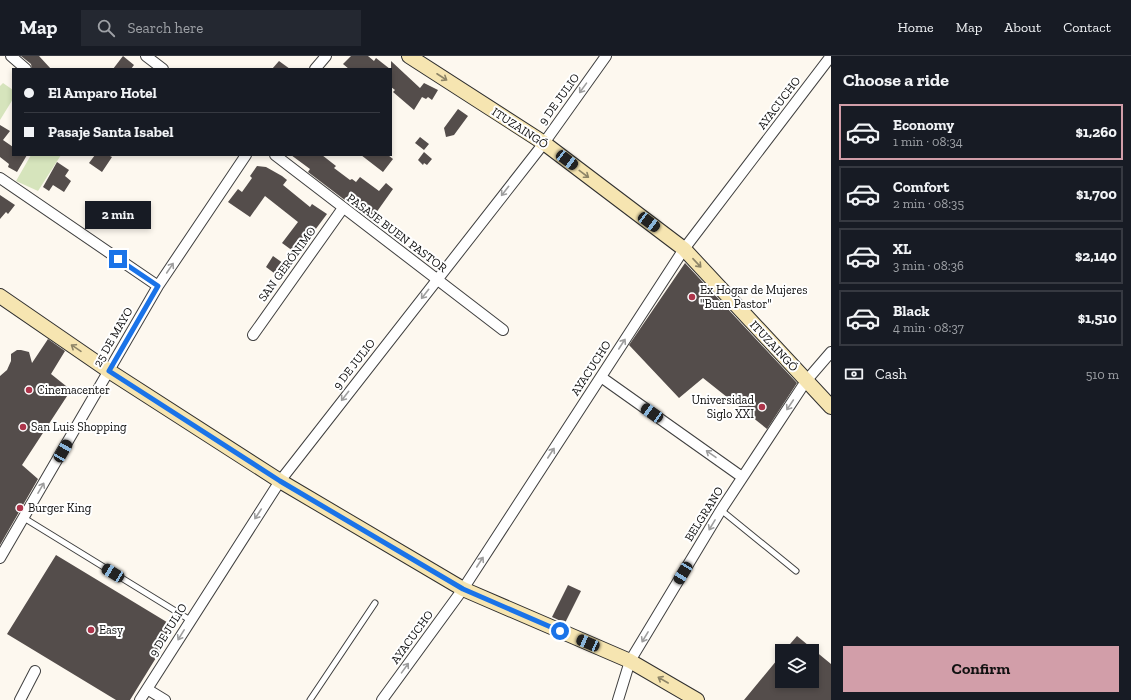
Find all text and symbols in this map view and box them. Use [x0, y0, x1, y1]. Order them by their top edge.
search box [81, 10, 361, 46]
text: Map [20, 16, 57, 39]
icon: search [95, 17, 117, 39]
text: Search here [127, 19, 203, 37]
text: Home [898, 19, 934, 36]
text: Map [956, 19, 982, 36]
text: About [1004, 19, 1041, 36]
text: Contact [1063, 19, 1111, 36]
text: Choose a ride [843, 69, 949, 91]
street label: 9 DE JULIO [536, 70, 582, 127]
one-way arrow [436, 73, 447, 81]
street label: AYACUCHO [755, 74, 804, 132]
one-way arrow [579, 82, 587, 93]
text: El Amparo Hotel [48, 84, 157, 102]
street label: ITUZAINGÓ [489, 104, 552, 152]
icon: car [845, 114, 881, 150]
text: Economy [893, 116, 954, 134]
text: Pasaje Santa Isabel [48, 123, 174, 141]
text: $1,260 [1076, 123, 1117, 141]
text: 1 min · 08:34 [893, 134, 963, 149]
car [554, 148, 580, 172]
one-way arrow [579, 169, 590, 178]
icon: car [845, 176, 881, 212]
text: Comfort [893, 178, 949, 196]
text: $1,700 [1076, 185, 1117, 203]
one-way arrow [501, 186, 510, 197]
street label: PASAJE BUEN PASTOR [344, 191, 450, 276]
text: 2 min · 08:35 [893, 196, 964, 211]
callout: 2 min [85, 201, 151, 229]
text: 2 min [102, 207, 134, 222]
car [636, 210, 662, 234]
street label: SAN GERÓNIMO [254, 223, 319, 304]
icon: car [845, 238, 881, 274]
text: XL [893, 240, 911, 258]
text: $2,140 [1075, 247, 1117, 265]
route end [109, 250, 127, 268]
one-way arrow [692, 258, 702, 268]
text: 3 min · 08:36 [893, 258, 964, 273]
one-way arrow [166, 262, 174, 273]
place label: Ex Hogar de Mujeres "Buen Pastor" [700, 283, 807, 311]
one-way arrow [421, 288, 429, 299]
marker: Ex Hogar de Mujeres "Buen Pastor" [687, 292, 697, 302]
icon: car [845, 300, 881, 336]
text: Black [893, 302, 930, 320]
street label: 25 DE MAYO [90, 305, 136, 369]
text: $1,510 [1078, 309, 1117, 327]
street label: ITUZAINGÓ [747, 317, 802, 374]
text: 4 min · 08:37 [893, 320, 964, 335]
street label: 9 DE JULIO [330, 336, 378, 392]
street label: AYACUCHO [568, 338, 614, 398]
one-way arrow [618, 339, 626, 350]
one-way arrow [71, 344, 82, 352]
icon: cash [843, 363, 865, 385]
text: Cash [875, 365, 907, 383]
text: 510 m [1086, 367, 1119, 382]
place label: Cinemacenter [37, 383, 110, 397]
marker: Cinemacenter [24, 385, 34, 395]
one-way arrow [341, 391, 350, 402]
place label: Universidad Siglo XXI [691, 393, 754, 421]
one-way arrow [786, 399, 794, 410]
car [639, 401, 665, 425]
marker: Universidad Siglo XXI [757, 402, 767, 412]
place label: San Luis Shopping [31, 420, 127, 434]
marker: San Luis Shopping [18, 422, 28, 432]
car [52, 438, 74, 464]
one-way arrow [547, 448, 555, 459]
one-way arrow [705, 450, 716, 458]
one-way arrow [37, 483, 45, 495]
street label: BELGRANO [682, 484, 726, 544]
place label: Burger King [28, 501, 92, 515]
marker: Burger King [15, 503, 25, 513]
one-way arrow [254, 508, 262, 520]
one-way arrow [707, 519, 715, 531]
one-way arrow [476, 557, 484, 568]
car [672, 560, 694, 586]
car [100, 562, 126, 584]
street label: 9 DE JULIO [146, 601, 190, 659]
street label: AYACUCHO [388, 607, 436, 666]
route start [551, 622, 569, 640]
place label: Easy [99, 623, 124, 637]
marker: Easy [86, 625, 96, 635]
one-way arrow [176, 629, 184, 641]
one-way arrow [640, 631, 648, 643]
car [575, 633, 601, 653]
map controls [775, 644, 819, 688]
button: layers [775, 644, 819, 688]
button: Confirm [843, 646, 1119, 692]
one-way arrow [401, 663, 409, 674]
one-way arrow [657, 676, 669, 684]

